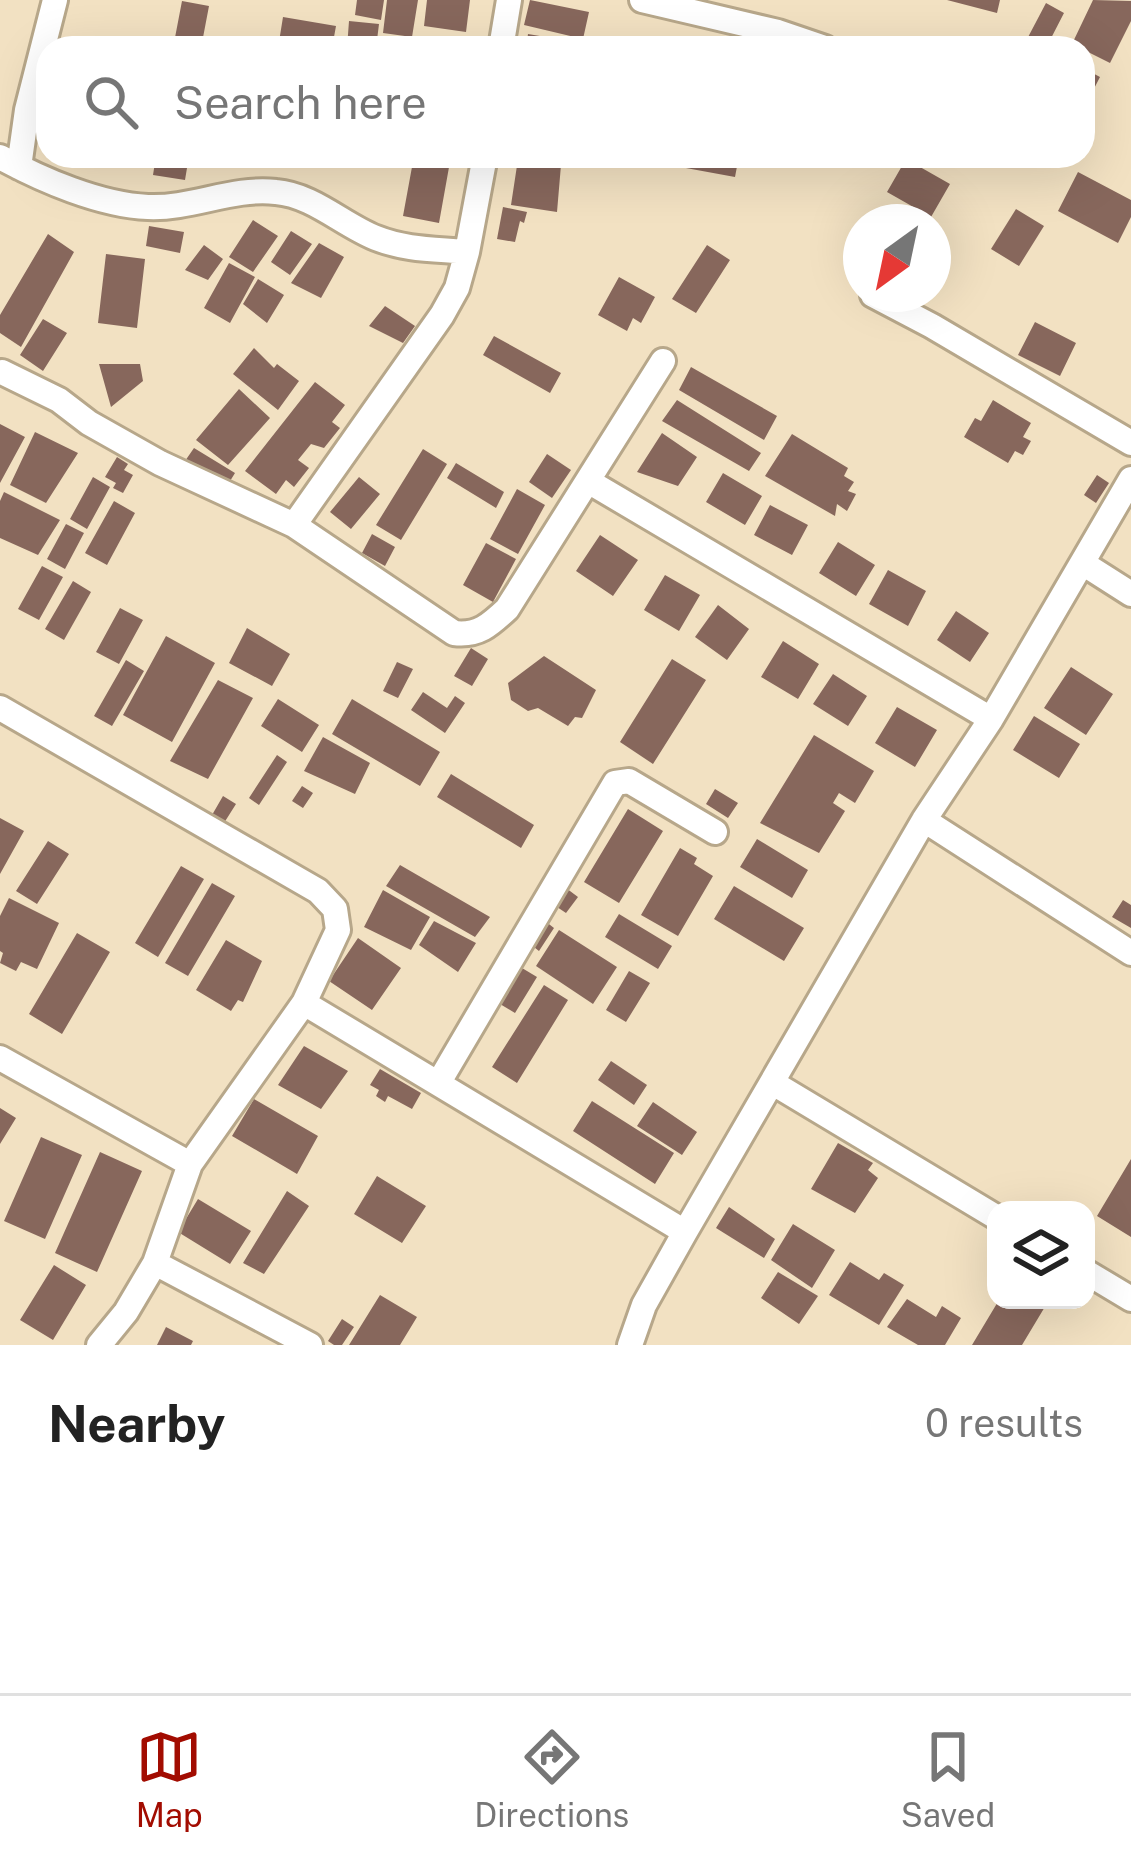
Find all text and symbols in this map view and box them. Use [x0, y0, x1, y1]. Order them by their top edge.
search box [36, 36, 1095, 168]
icon: search [78, 69, 144, 135]
text: Search here [174, 76, 427, 129]
north arrow [843, 204, 951, 312]
map controls [987, 1201, 1095, 1309]
button: layers [987, 1201, 1095, 1309]
text: Nearby [48, 1394, 225, 1453]
text: 0 results [925, 1400, 1083, 1446]
tab: Map [136, 1724, 203, 1834]
tab: Directions [474, 1724, 629, 1834]
tab: Saved [901, 1724, 995, 1834]

